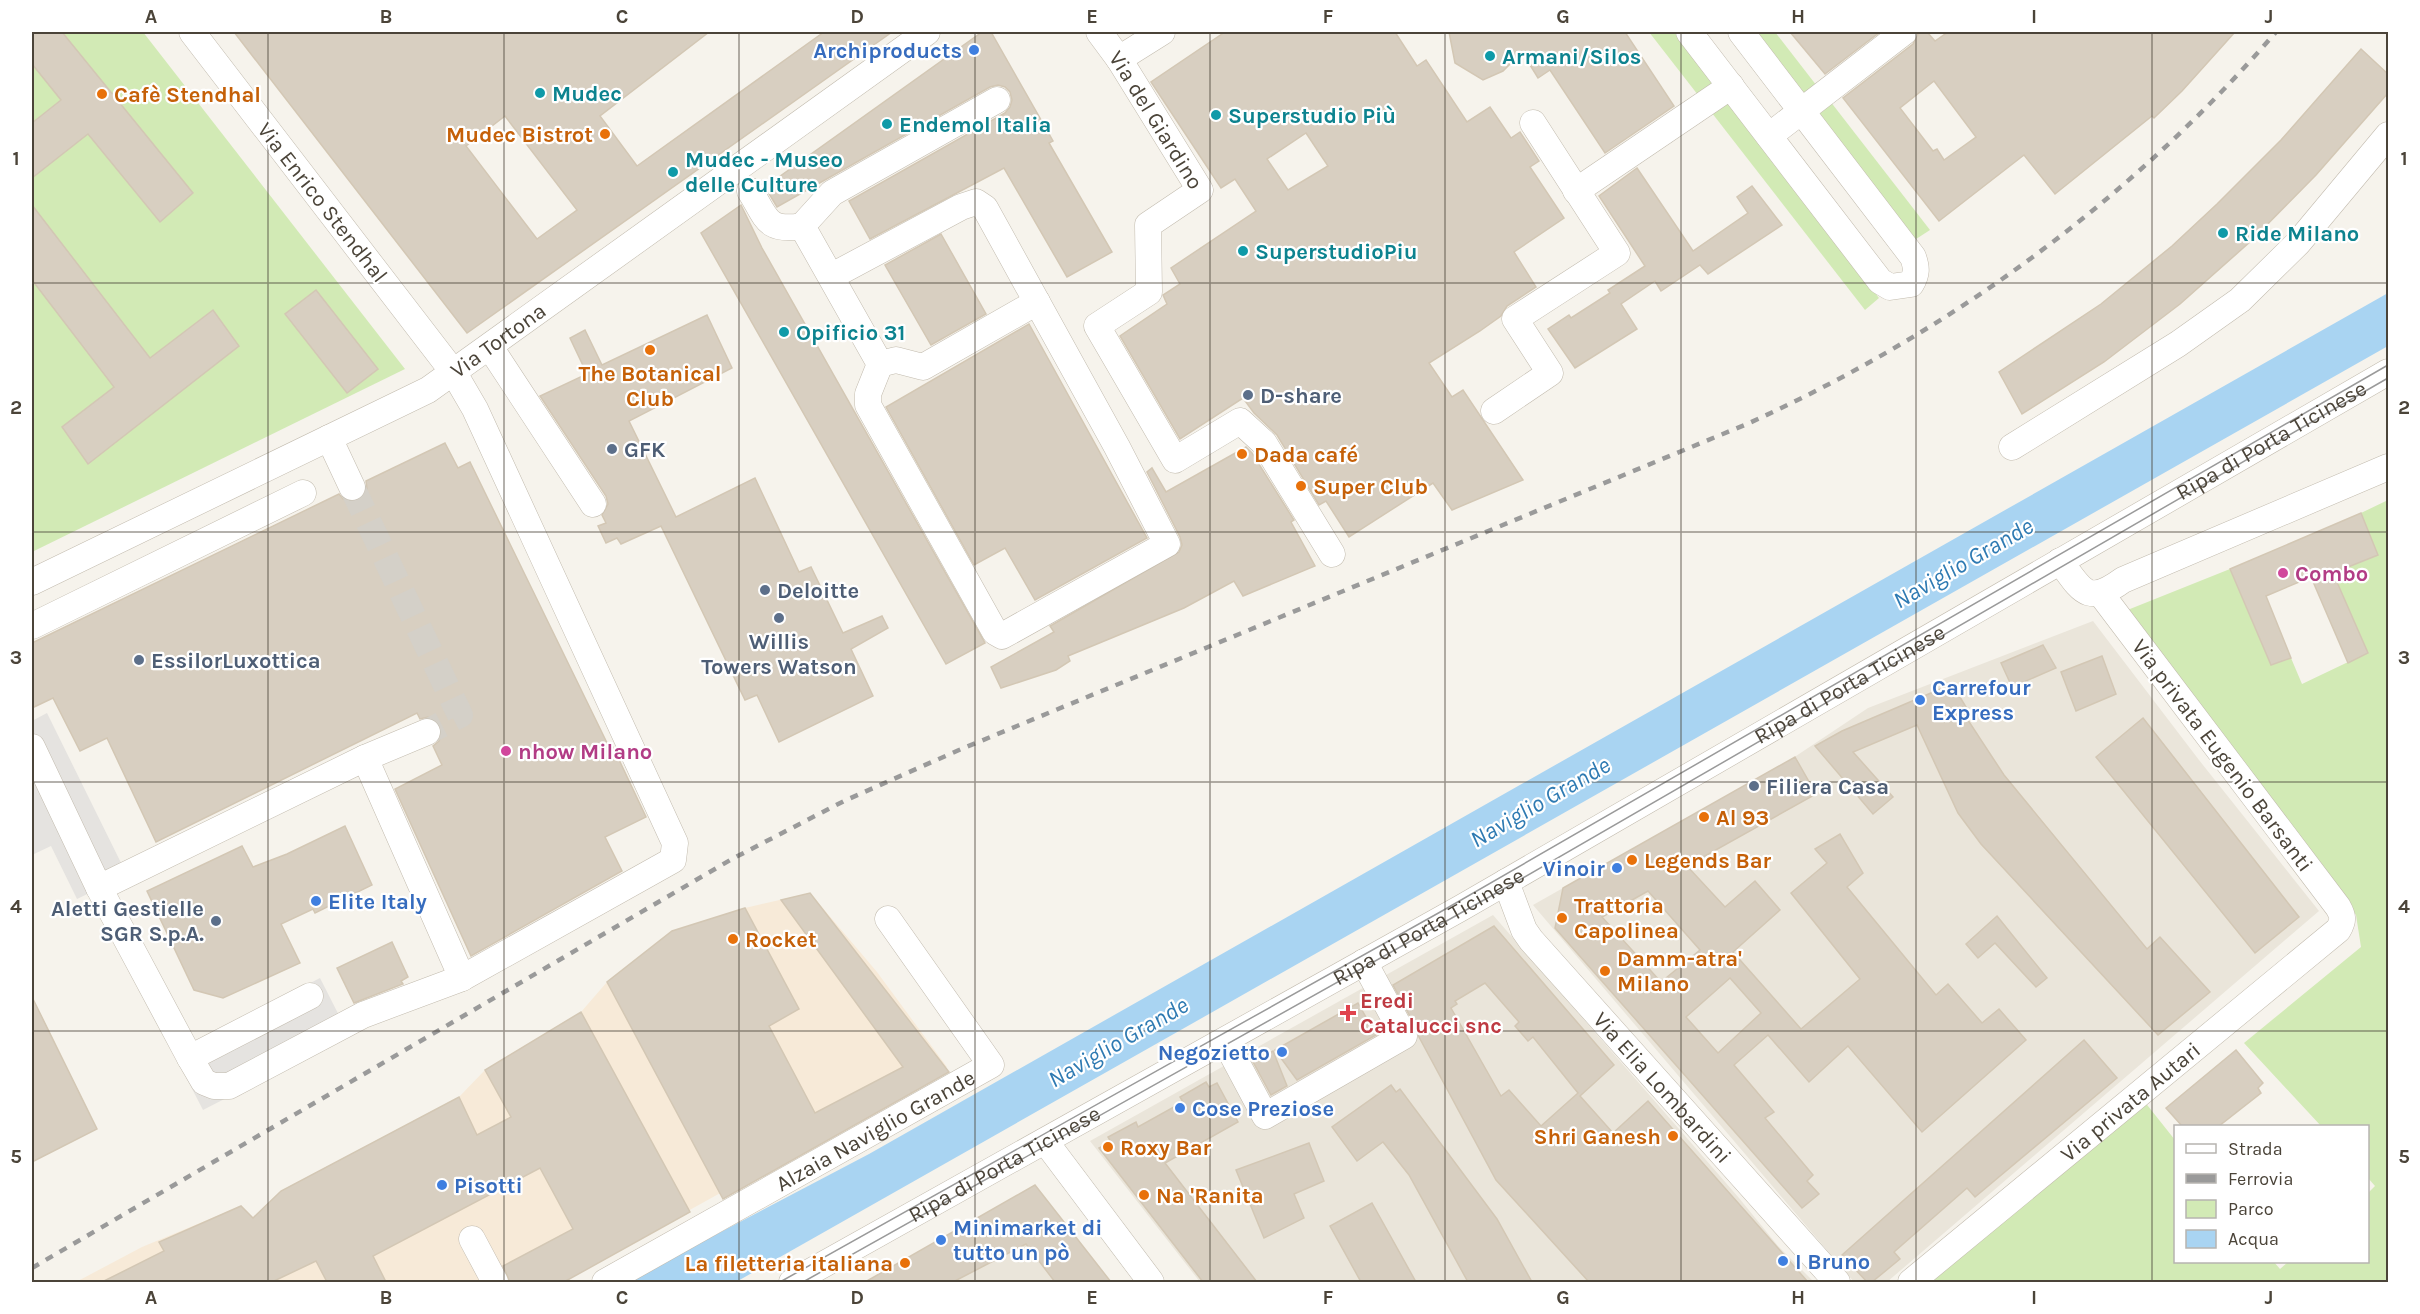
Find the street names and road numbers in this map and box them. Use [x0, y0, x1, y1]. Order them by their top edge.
street label: Via del Giardino [1103, 46, 1208, 194]
street label: Via Enrico Stendhal [252, 117, 393, 288]
street label: Via Tortona [446, 298, 551, 384]
street label: Ripa di Porta Ticinese [2171, 375, 2371, 506]
street label: Ripa di Porta Ticinese [1750, 619, 1950, 750]
street label: Via privata Eugenio Barsanti [2126, 634, 2318, 877]
street label: Ripa di Porta Ticinese [1328, 862, 1529, 991]
street label: Via Elia Lombardini [1588, 1007, 1736, 1169]
street label: Via privata Autari [2056, 1037, 2206, 1167]
street label: Alzaia Naviglio Grande [772, 1065, 980, 1197]
street label: Ripa di Porta Ticinese [904, 1100, 1105, 1228]

